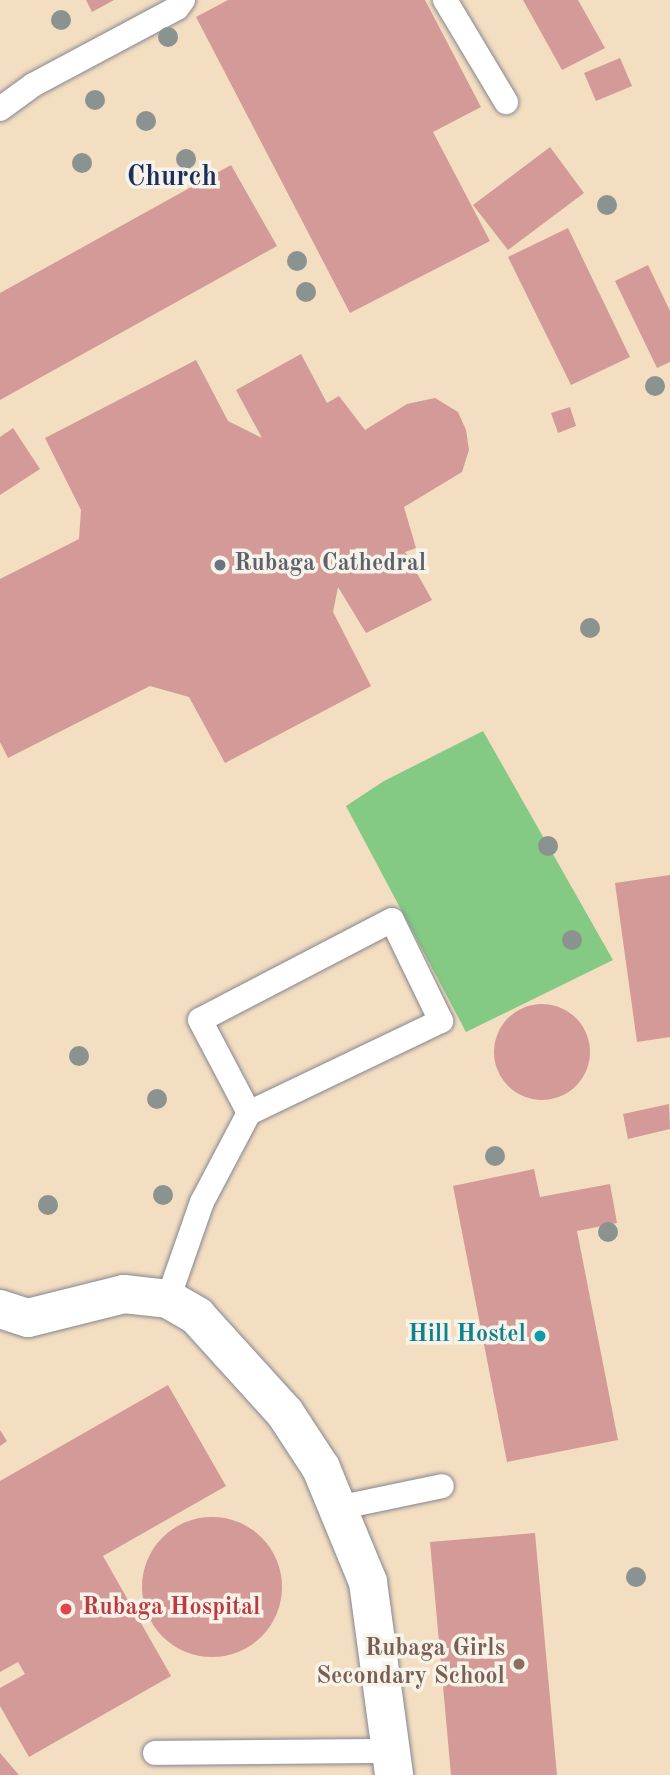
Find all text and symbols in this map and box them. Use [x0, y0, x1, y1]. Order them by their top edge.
district label: Church [127, 161, 217, 195]
place label: Rubaga Cathedral [234, 551, 426, 579]
marker: Rubaga Cathedral [212, 557, 228, 573]
place label: Hill Hostel [408, 1322, 526, 1350]
marker: Hill Hostel [532, 1328, 548, 1344]
place label: Rubaga Hospital [82, 1595, 260, 1623]
marker: Rubaga Hospital [56, 1599, 76, 1619]
place label: Rubaga Girls Secondary School [316, 1636, 505, 1692]
marker: Rubaga Girls Secondary School [511, 1656, 527, 1672]

